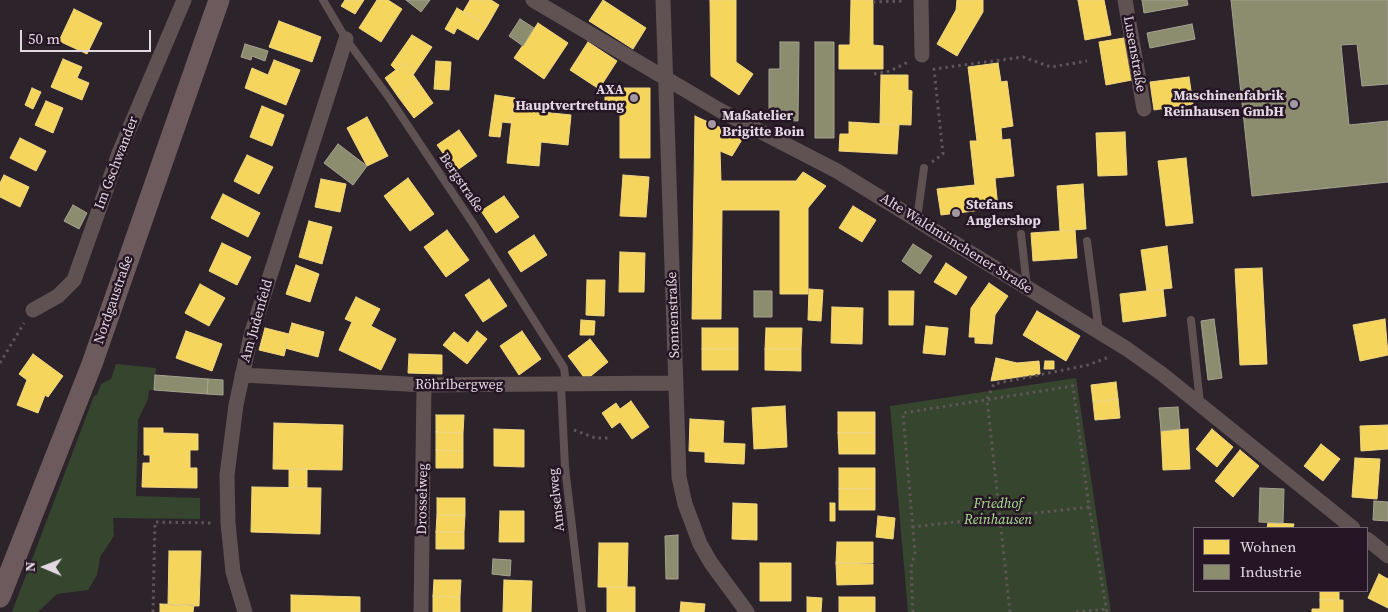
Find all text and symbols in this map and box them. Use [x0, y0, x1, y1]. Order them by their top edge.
street label: Lusenstraße [1119, 15, 1149, 93]
scale bar [22, 20, 154, 52]
text: 50 m [28, 28, 60, 49]
place label: AXA Hauptvertretung [515, 82, 624, 114]
place label: Maschinenfabrik Reinhausen GmbH [1164, 88, 1284, 120]
marker: AXA Hauptvertretung [628, 92, 640, 104]
marker: Maschinenfabrik Reinhausen GmbH [1288, 98, 1300, 110]
place label: Maßatelier Brigitte Boin [722, 108, 804, 140]
street label: Im Gschwander [92, 114, 142, 212]
marker: Maßatelier Brigitte Boin [706, 118, 718, 130]
street label: Bergstraße [435, 150, 487, 216]
street label: Alte Waldmünchener Straße [877, 190, 1035, 298]
place label: Stefans Anglershop [966, 197, 1041, 230]
marker: Stefans Anglershop [950, 207, 962, 219]
street label: Nordgaustraße [91, 253, 137, 347]
street label: Sonnenstraße [664, 272, 684, 358]
street label: Am Judenfeld [237, 278, 277, 364]
street label: Röhrlbergweg [415, 377, 503, 393]
street label: Drosselweg [414, 463, 432, 535]
street label: Amselweg [545, 467, 569, 533]
park label: Friedhof Reinhausen [964, 496, 1032, 528]
legend [1193, 527, 1368, 592]
text: Wohnen [1240, 536, 1296, 557]
north arrow [20, 542, 70, 592]
text: N [20, 561, 40, 572]
text: Industrie [1240, 561, 1302, 582]

